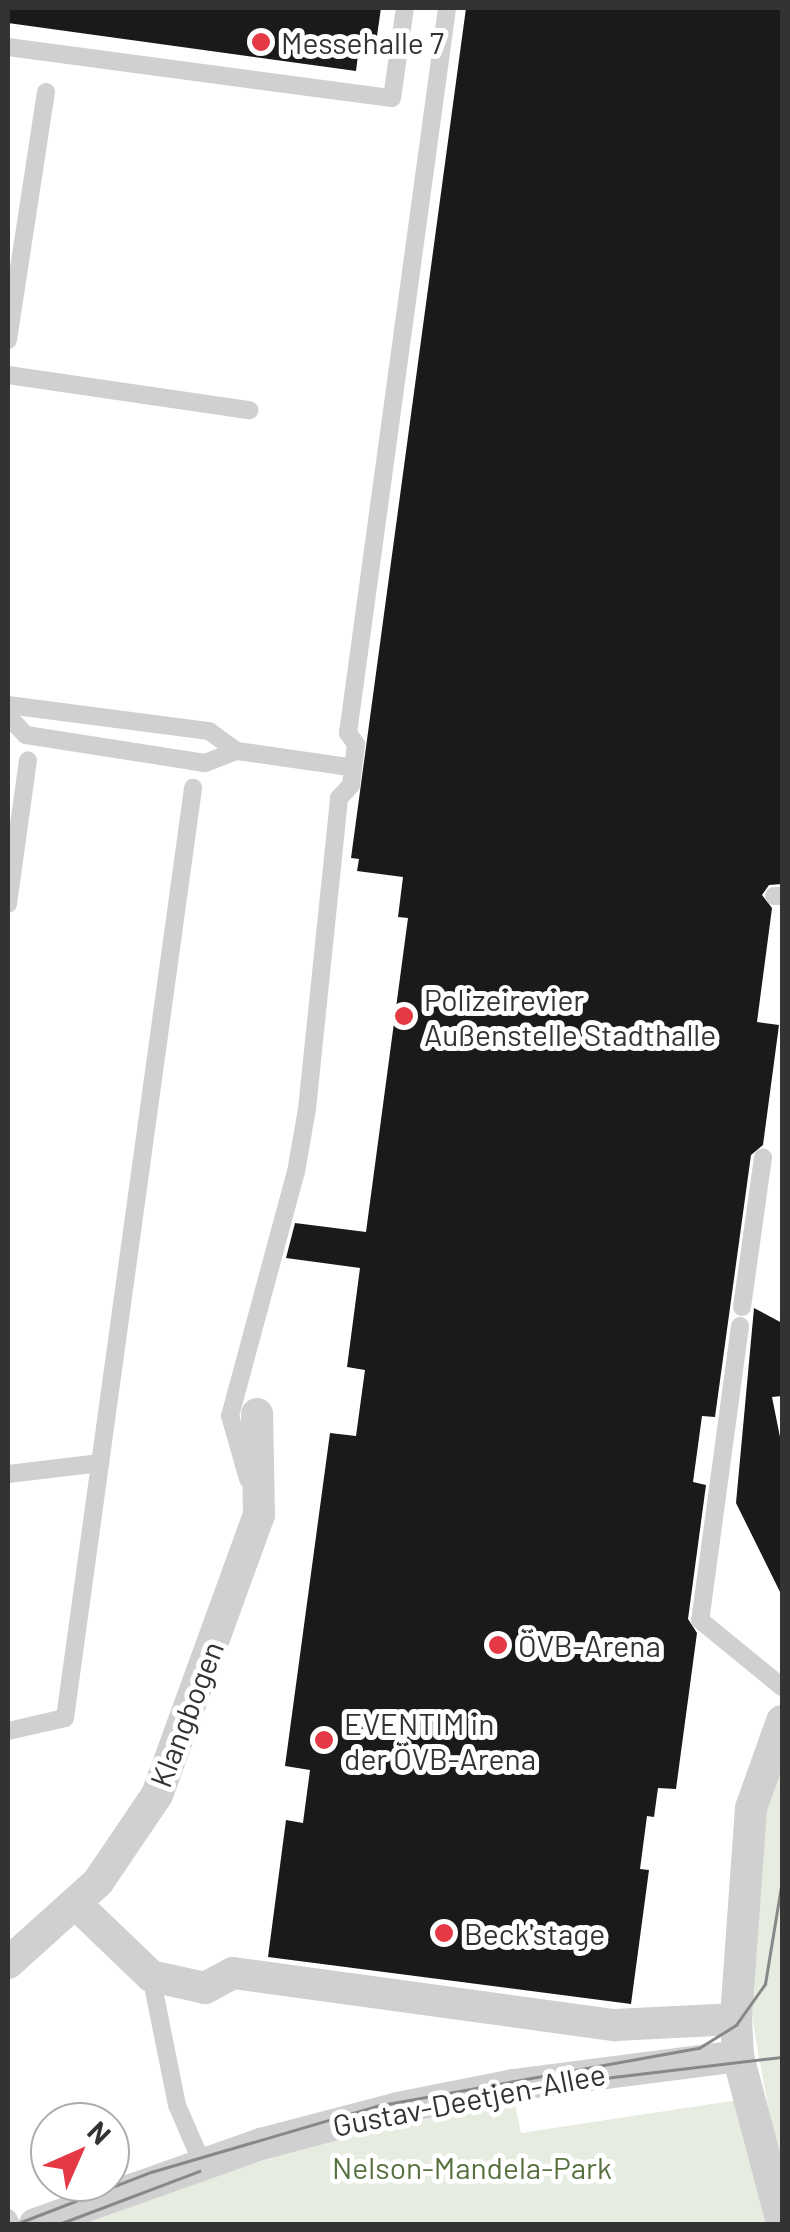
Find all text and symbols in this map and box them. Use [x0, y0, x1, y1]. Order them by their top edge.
place label: Messehalle 7 [281, 24, 444, 60]
marker: Messehalle 7 [250, 31, 272, 53]
place label: Polizeirevier Außenstelle Stadthalle [424, 981, 716, 1052]
marker: Polizeirevier Außenstelle Stadthalle [393, 1005, 415, 1027]
place label: ÖVB-Arena [518, 1627, 661, 1663]
marker: ÖVB-Arena [487, 1634, 509, 1656]
street label: Klangbogen [142, 1636, 230, 1792]
place label: EVENTIM in der ÖVB-Arena [344, 1705, 536, 1776]
marker: EVENTIM in der ÖVB-Arena [313, 1729, 335, 1751]
place label: Beck'stage [464, 1915, 605, 1951]
marker: Beck'stage [433, 1922, 455, 1944]
street label: Gustav-Deetjen-Allee [330, 2055, 608, 2143]
north arrow [30, 2102, 130, 2202]
text: N [81, 2114, 118, 2151]
park label: Nelson-Mandela-Park [332, 2149, 612, 2185]

